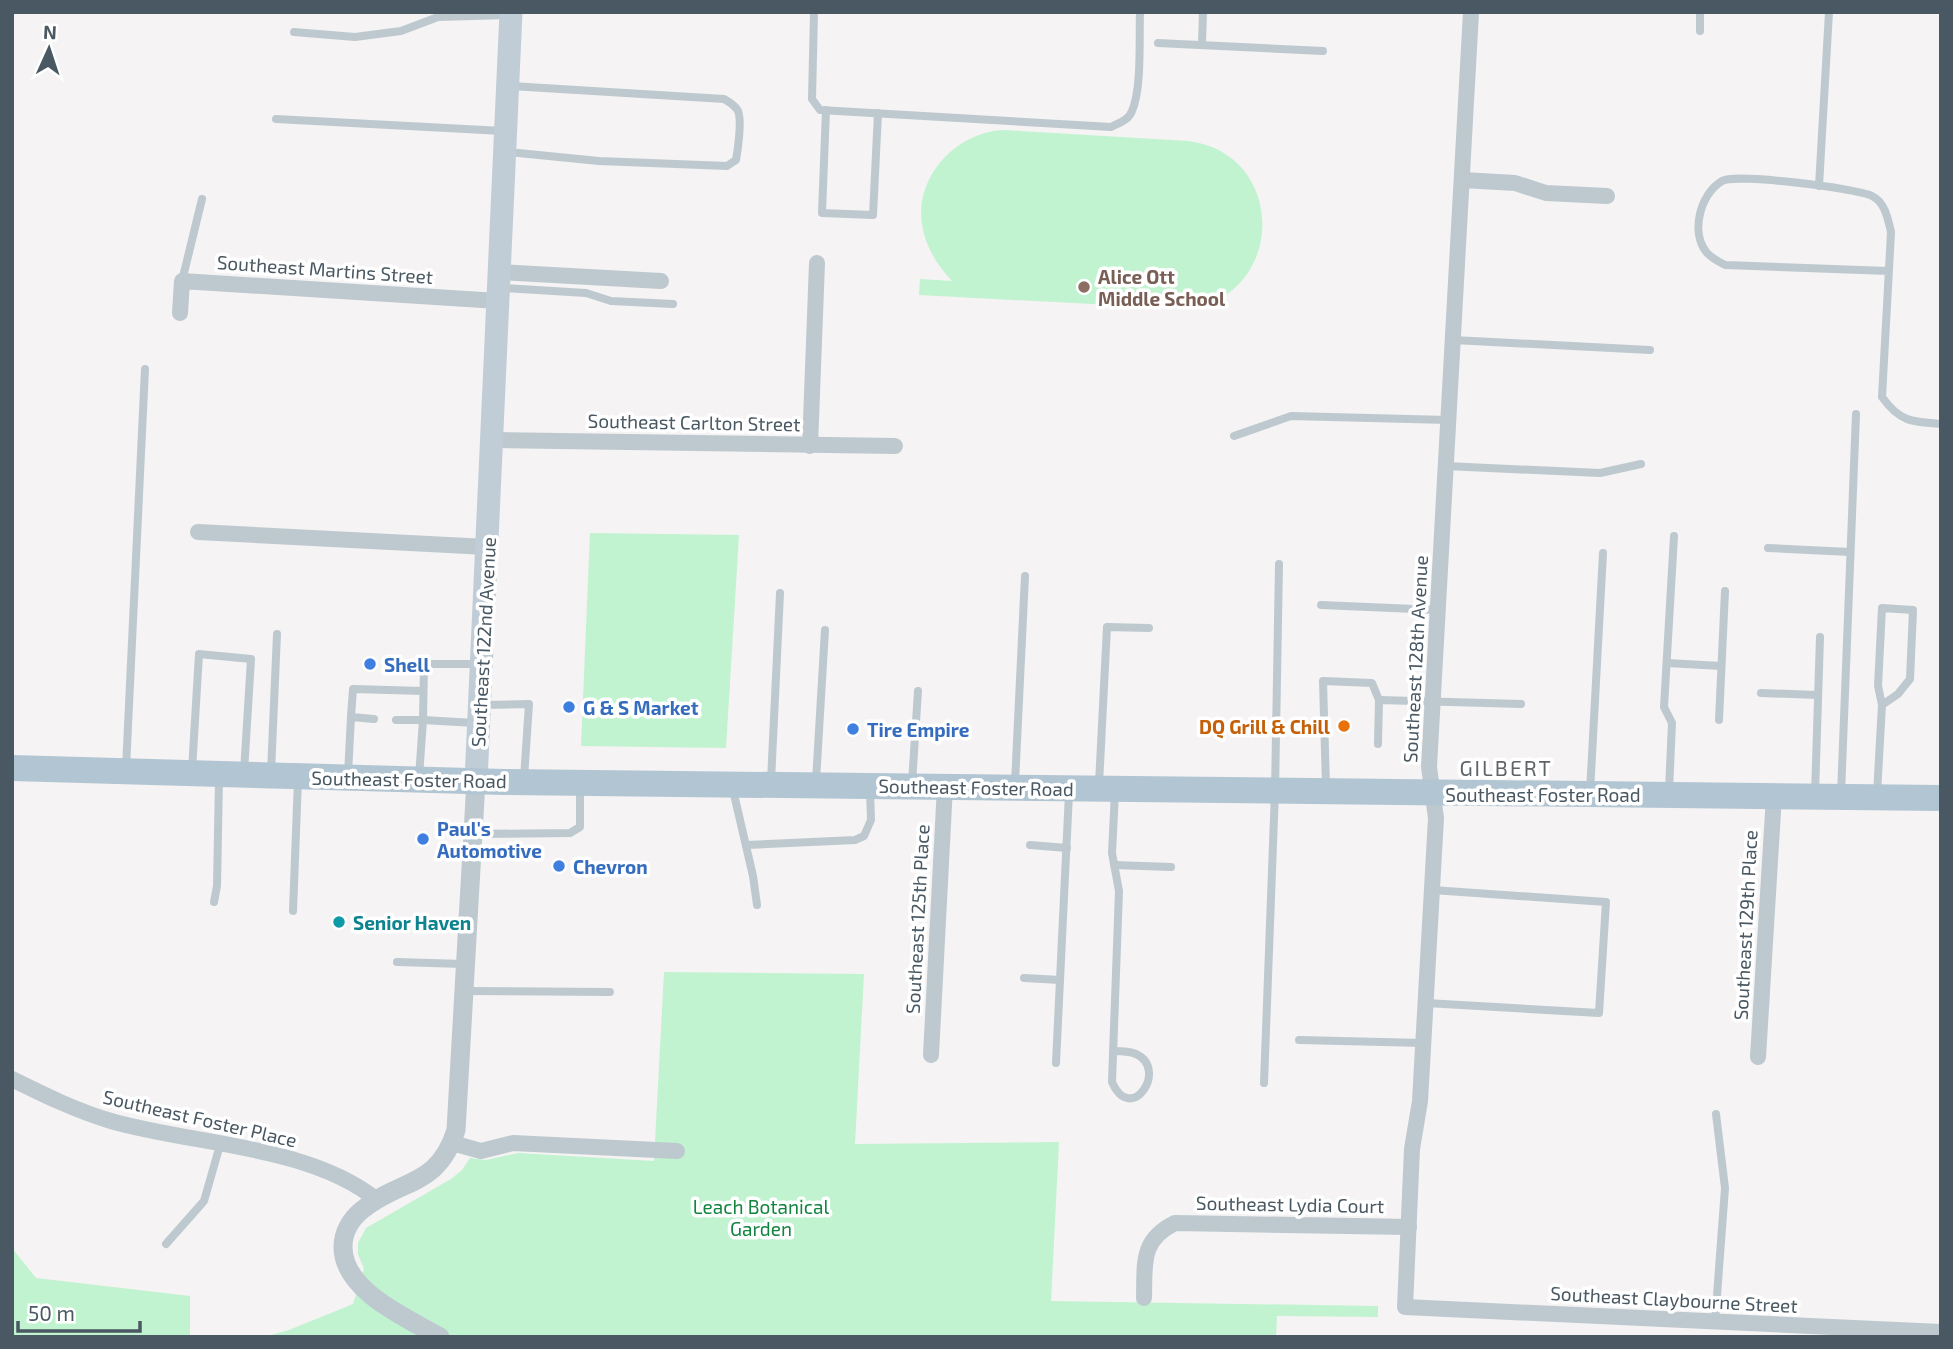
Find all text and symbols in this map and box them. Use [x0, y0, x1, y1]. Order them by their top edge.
north arrow [14, 14, 84, 84]
text: N [42, 20, 57, 43]
street label: Southeast Martins Street [216, 250, 434, 288]
place label: Alice Ott Middle School [1098, 265, 1226, 310]
marker: Alice Ott Middle School [1076, 279, 1092, 295]
street label: Southeast Carlton Street [587, 409, 801, 435]
street label: Southeast 122nd Avenue [466, 536, 500, 748]
street label: Southeast 128th Avenue [1398, 555, 1432, 763]
place label: Shell [384, 653, 431, 676]
marker: Shell [362, 656, 378, 672]
place label: G & S Market [583, 696, 699, 719]
marker: G & S Market [561, 699, 577, 715]
place label: DQ Grill & Chill [1199, 715, 1331, 739]
place label: Tire Empire [867, 718, 970, 741]
marker: DQ Grill & Chill [1336, 718, 1352, 734]
marker: Tire Empire [845, 721, 861, 737]
district label: GILBERT [1459, 755, 1553, 780]
street label: Southeast Foster Road [311, 766, 507, 792]
street label: Southeast Foster Road [878, 774, 1074, 800]
street label: Southeast Foster Road [1445, 783, 1641, 806]
place label: Paul's Automotive [437, 817, 542, 862]
street label: Southeast 125th Place [901, 824, 933, 1014]
street label: Southeast 129th Place [1729, 829, 1761, 1021]
marker: Paul's Automotive [415, 831, 431, 847]
place label: Chevron [573, 855, 648, 878]
marker: Chevron [551, 858, 567, 874]
place label: Senior Haven [353, 911, 471, 934]
marker: Senior Haven [331, 914, 347, 930]
street label: Southeast Foster Place [101, 1084, 299, 1152]
street label: Southeast Lydia Court [1196, 1191, 1384, 1217]
park label: Leach Botanical Garden [693, 1195, 829, 1240]
street label: Southeast Claybourne Street [1550, 1281, 1798, 1317]
scale bar [18, 1290, 140, 1334]
text: 50 m [28, 1300, 75, 1325]

